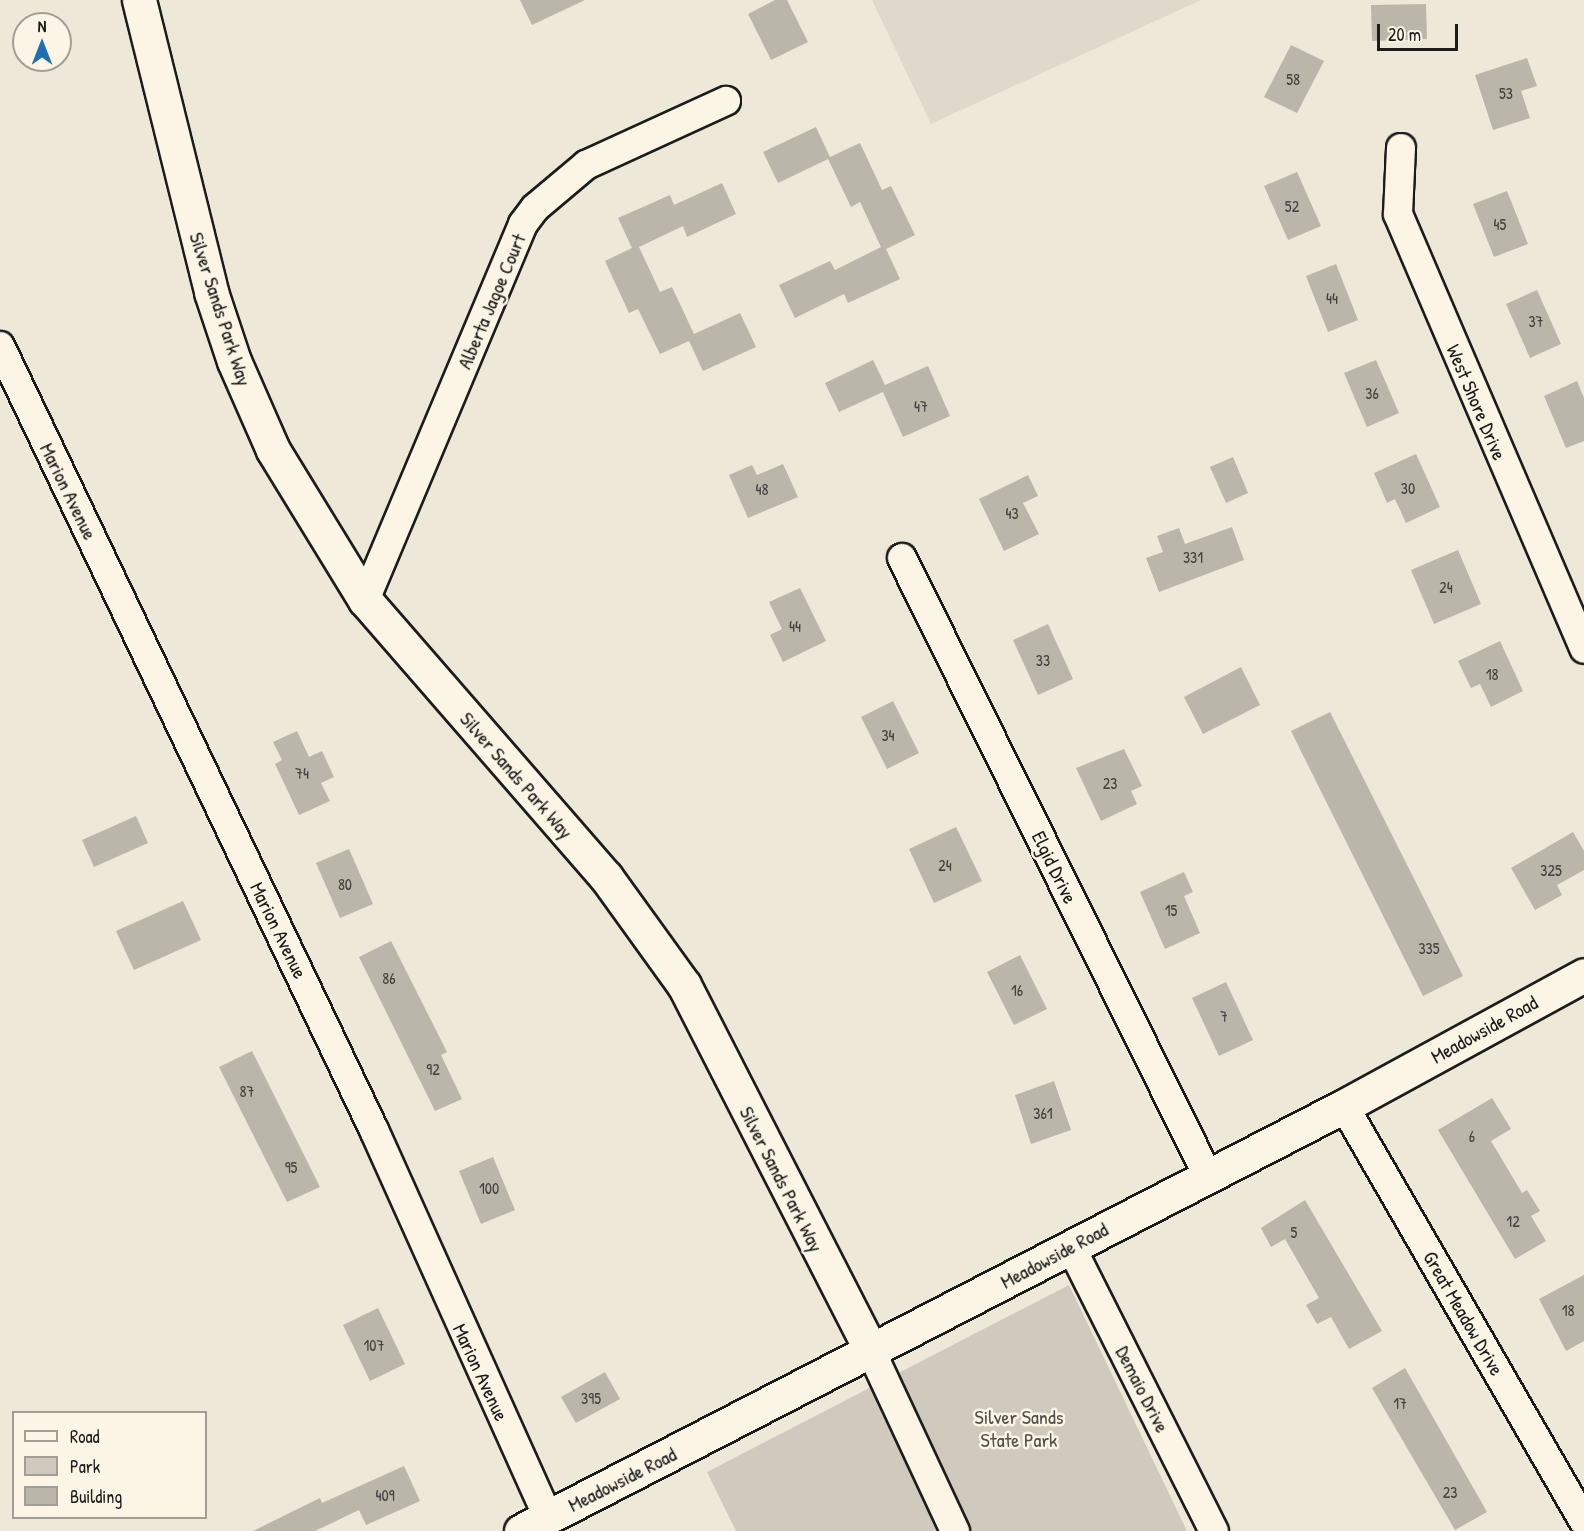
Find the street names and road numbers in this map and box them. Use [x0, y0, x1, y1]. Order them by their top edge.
street label: Silver Sands Park Way [185, 229, 257, 389]
street label: Alberta Jagoe Court [452, 230, 530, 372]
street label: West Shore Drive [1442, 341, 1512, 463]
street label: Marion Avenue [35, 439, 103, 543]
street label: Silver Sands Park Way [455, 707, 579, 843]
street label: Elgid Drive [1027, 827, 1083, 907]
street label: Marion Avenue [245, 878, 313, 982]
street label: Meadowside Road [1427, 990, 1541, 1068]
street label: Silver Sands Park Way [735, 1102, 829, 1256]
street label: Meadowside Road [996, 1217, 1112, 1293]
street label: Great Meadow Drive [1419, 1247, 1509, 1379]
street label: Marion Avenue [448, 1320, 514, 1424]
street label: Demaio Drive [1111, 1342, 1175, 1436]
street label: Meadowside Road [564, 1441, 680, 1517]

